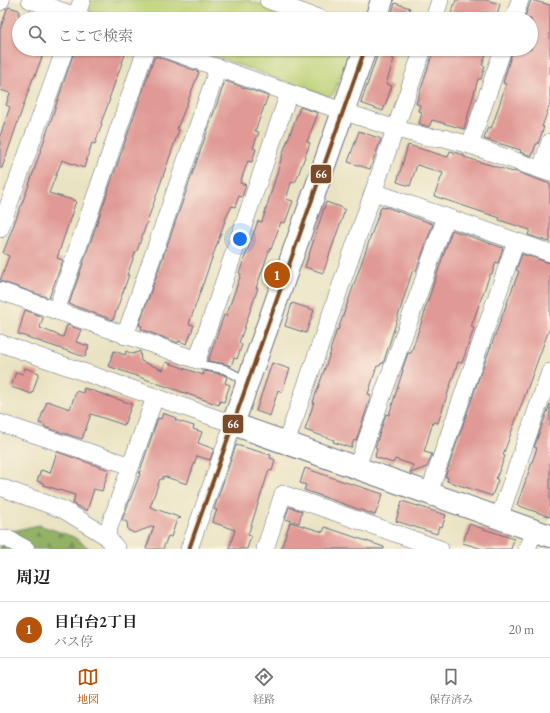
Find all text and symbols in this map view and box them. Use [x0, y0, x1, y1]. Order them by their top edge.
search box [12, 12, 538, 56]
icon: search [26, 23, 48, 45]
text: ここで検索 [58, 26, 133, 45]
line badge: 66 [310, 164, 332, 184]
text: 66 [315, 167, 327, 181]
your location [230, 229, 250, 249]
pin: 1 [264, 260, 290, 290]
line badge: 66 [222, 414, 244, 434]
text: 66 [227, 417, 239, 431]
text: 周辺 [16, 566, 50, 588]
text: 目白台2丁目 [54, 612, 137, 631]
text: 1 [26, 621, 32, 638]
text: 20 m [509, 621, 534, 638]
text: バス停 [54, 633, 93, 650]
tab: 地図 [77, 666, 99, 706]
tab: 経路 [253, 666, 275, 706]
tab: 保存済み [429, 666, 473, 706]

